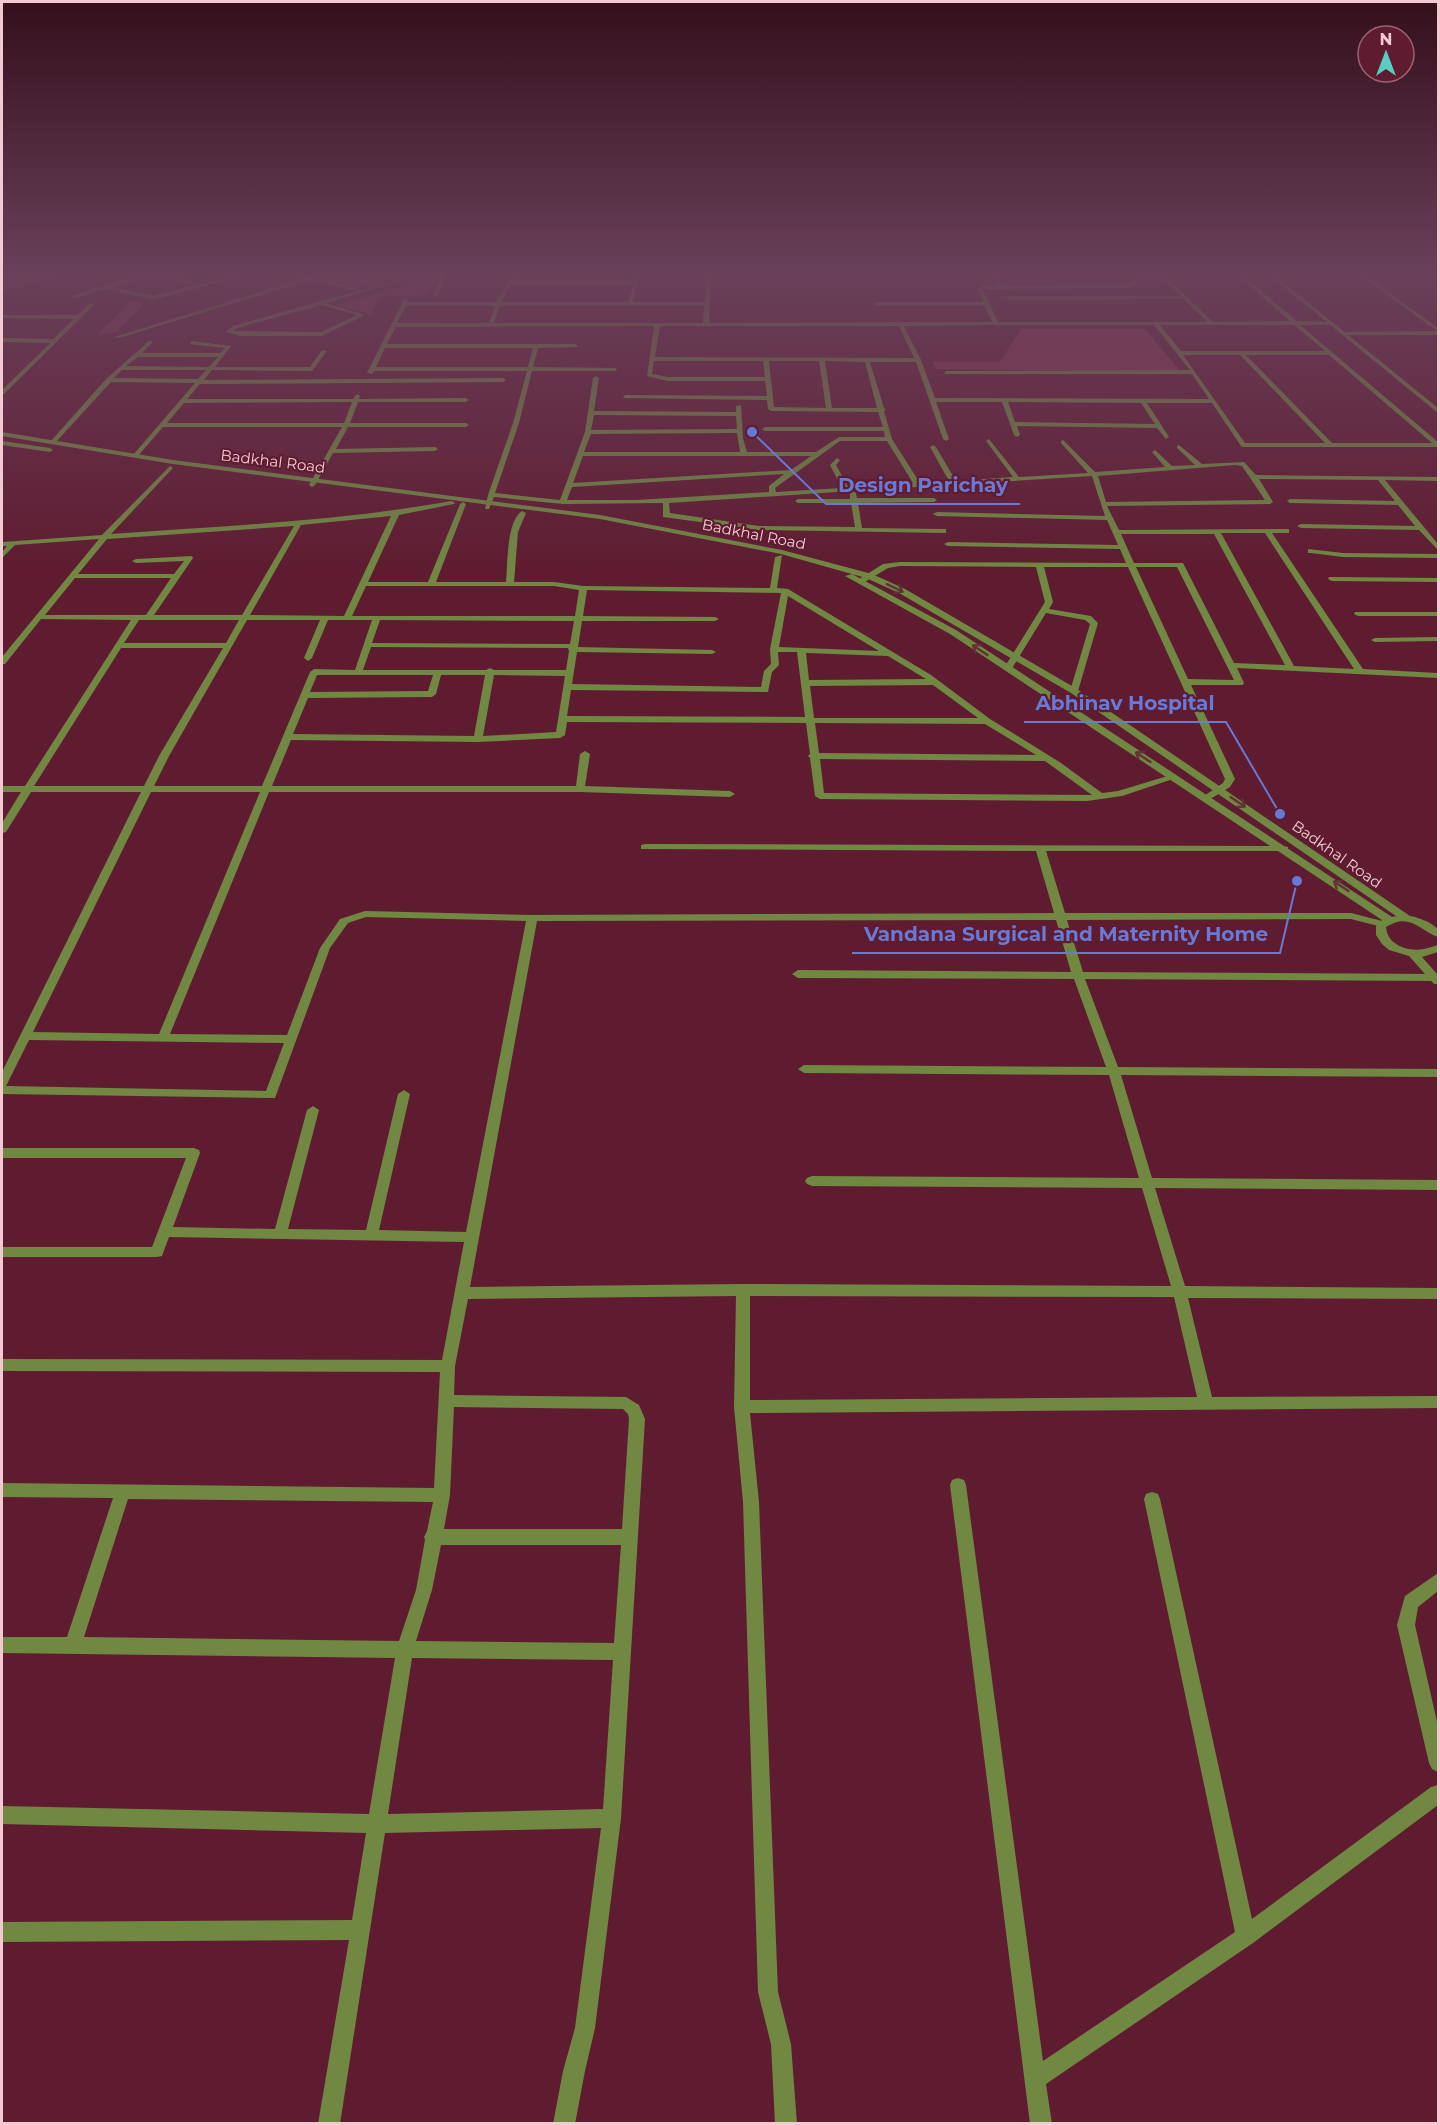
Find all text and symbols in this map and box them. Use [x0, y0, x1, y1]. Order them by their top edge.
north arrow [1356, 24, 1416, 84]
text: N [1380, 30, 1392, 49]
street label: Badkhal Road [219, 445, 327, 477]
callout: Design Parichay [826, 466, 1020, 504]
text: Design Parichay [838, 473, 1009, 497]
street label: Badkhal Road [700, 515, 808, 553]
one-way arrow [885, 582, 903, 594]
one-way arrow [972, 643, 989, 655]
callout: Abhinav Hospital [1024, 684, 1226, 722]
text: Abhinav Hospital [1035, 691, 1214, 715]
one-way arrow [1135, 750, 1152, 762]
one-way arrow [1229, 796, 1246, 808]
street label: Badkhal Road [1288, 816, 1386, 892]
one-way arrow [1333, 880, 1350, 892]
callout: Vandana Surgical and Maternity Home [852, 915, 1280, 953]
text: Vandana Surgical and Maternity Home [863, 922, 1268, 946]

